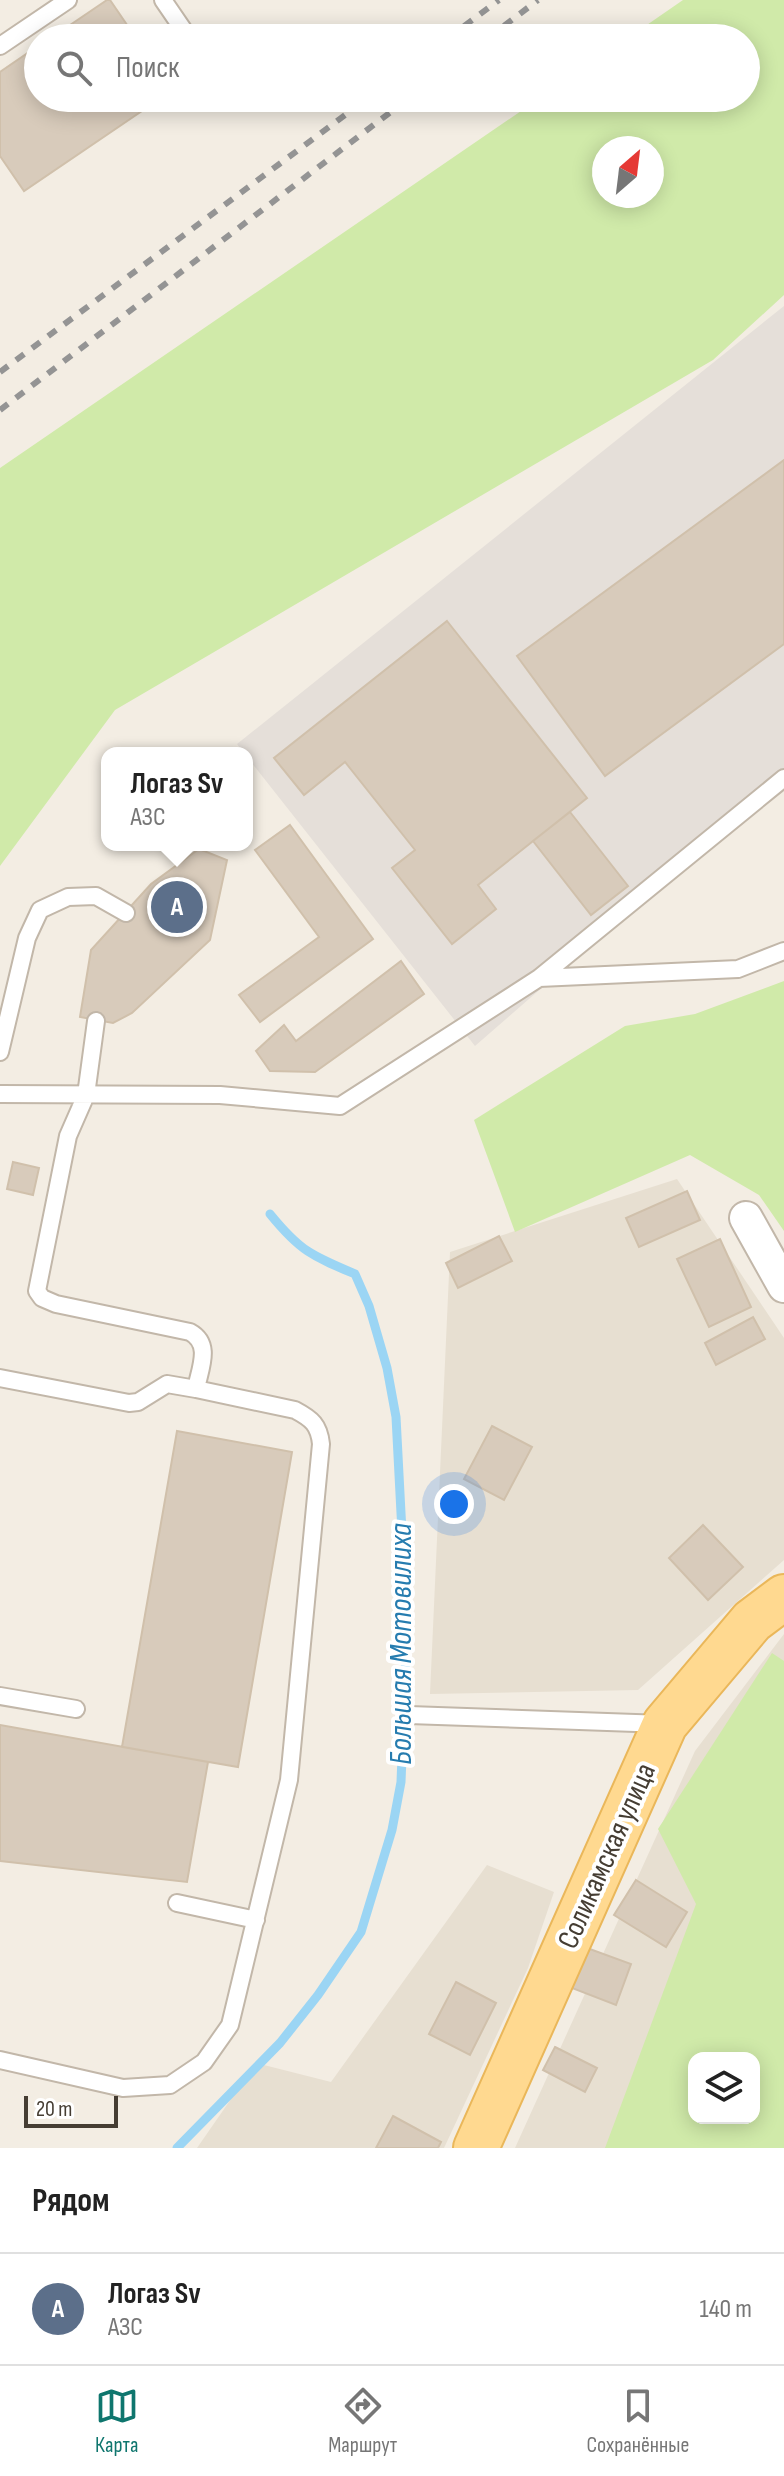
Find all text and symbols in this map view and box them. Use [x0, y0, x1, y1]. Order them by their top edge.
search box [24, 24, 760, 112]
icon: search [52, 46, 96, 90]
text: Поиск [116, 50, 179, 86]
north arrow [592, 136, 664, 208]
popup [101, 747, 253, 851]
text: Логаз Sv [131, 766, 223, 802]
text: АЗС [131, 802, 166, 833]
pin: A [151, 877, 203, 937]
your location [434, 1484, 474, 1524]
water label: Большая Мотовилиха [382, 1523, 421, 1765]
street label: Соликамская улица [550, 1758, 664, 1954]
map controls [688, 2052, 760, 2124]
button: layers [688, 2052, 760, 2124]
scale bar [24, 2092, 118, 2128]
text: 20 m [36, 2096, 73, 2123]
text: Рядом [32, 2180, 110, 2221]
text: Логаз Sv [108, 2276, 201, 2312]
text: A [52, 2294, 64, 2325]
text: 140 m [700, 2294, 752, 2325]
text: АЗС [108, 2312, 143, 2343]
tab: Карта [95, 2384, 139, 2459]
tab: Маршрут [328, 2384, 397, 2459]
tab: Сохранённые [587, 2384, 689, 2459]

